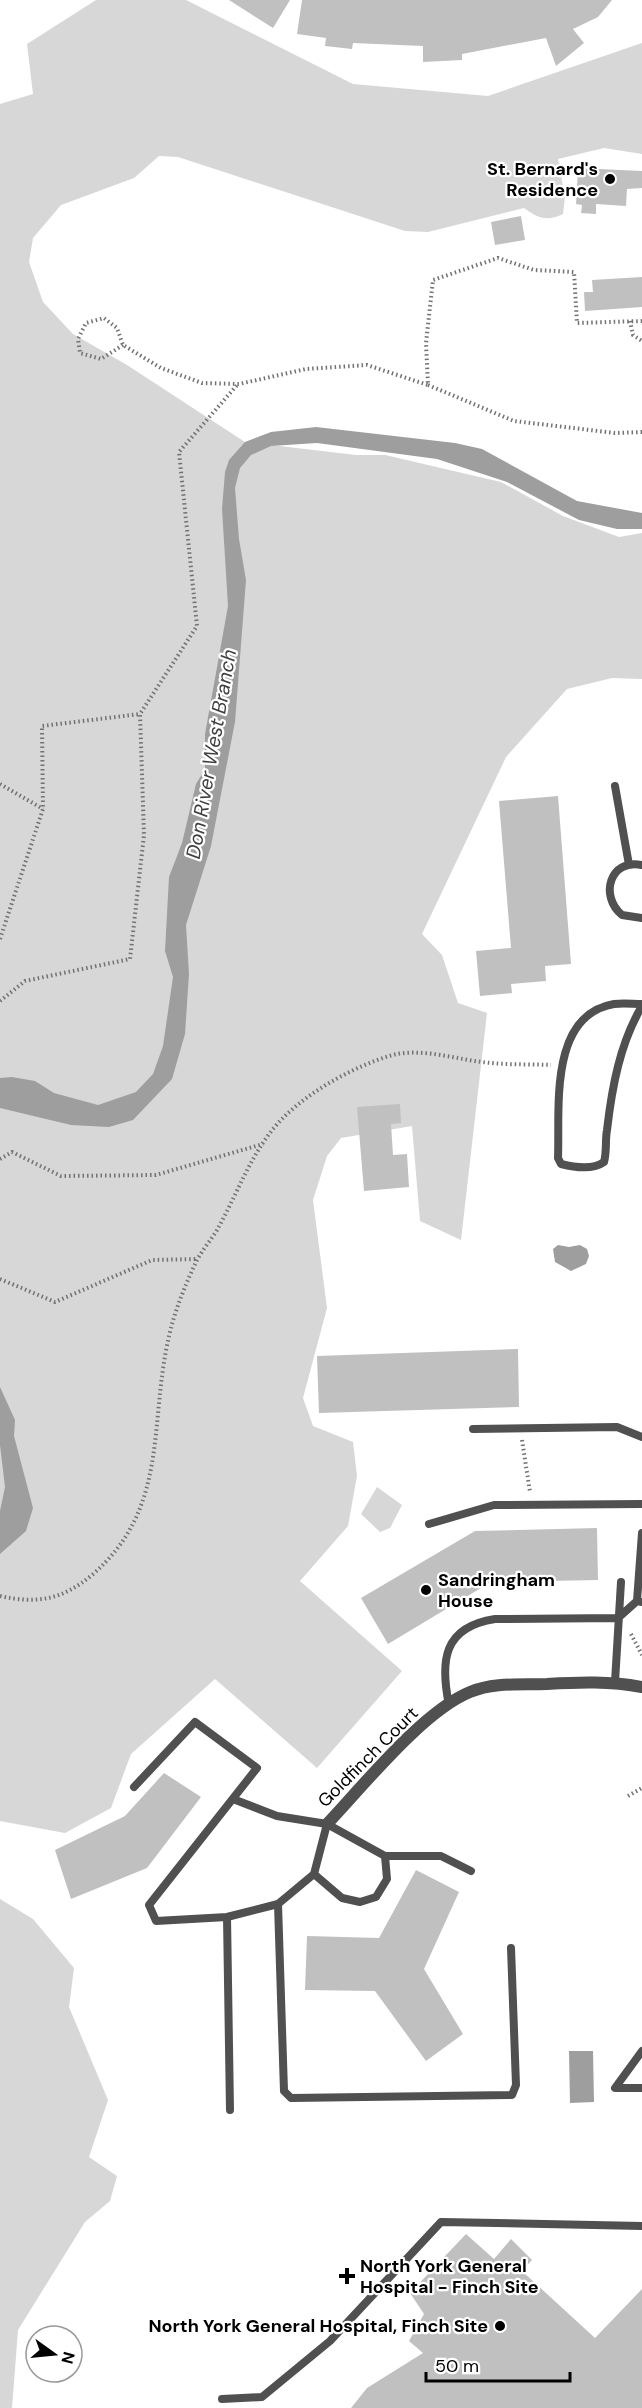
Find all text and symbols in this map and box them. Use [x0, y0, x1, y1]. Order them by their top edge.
place label: St. Bernard's Residence [487, 157, 598, 202]
marker: St. Bernard's Residence [603, 172, 617, 186]
water label: Don River West Branch [180, 647, 242, 861]
place label: Sandringham House [438, 1568, 555, 1613]
marker: Sandringham House [419, 1583, 433, 1597]
street label: Goldfinch Court [312, 1701, 424, 1813]
place label: North York General Hospital - Finch Site [360, 2254, 539, 2299]
marker: North York General Hospital - Finch Site [338, 2267, 356, 2285]
place label: North York General Hospital, Finch Site [148, 2314, 488, 2338]
marker: North York General Hospital, Finch Site [493, 2319, 507, 2333]
north arrow [24, 2324, 84, 2384]
scale bar [426, 2345, 570, 2383]
text: N [56, 2349, 80, 2366]
text: 50 m [435, 2354, 479, 2378]

